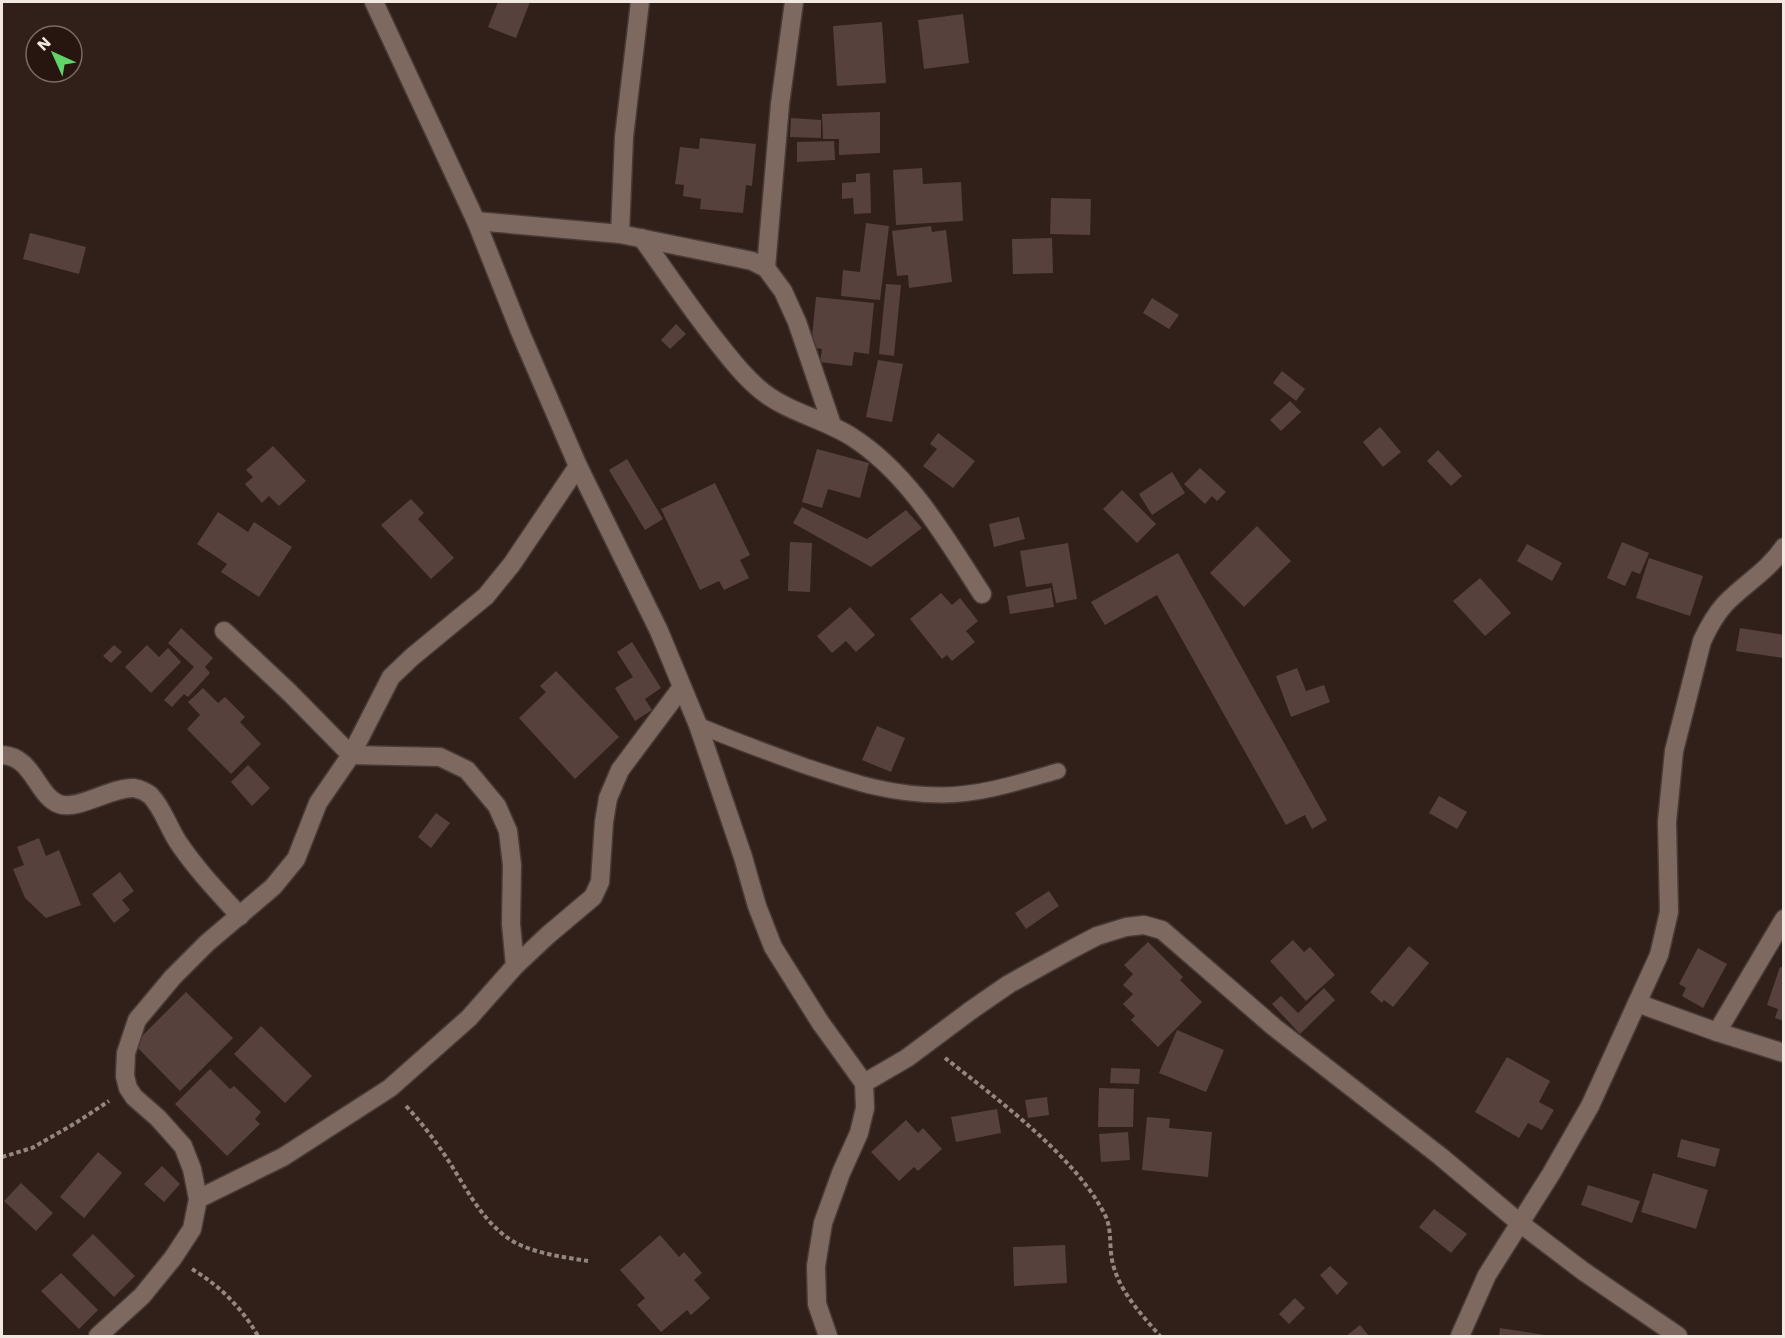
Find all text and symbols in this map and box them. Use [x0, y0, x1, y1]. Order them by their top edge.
north arrow [24, 24, 84, 84]
text: N [33, 33, 55, 55]

